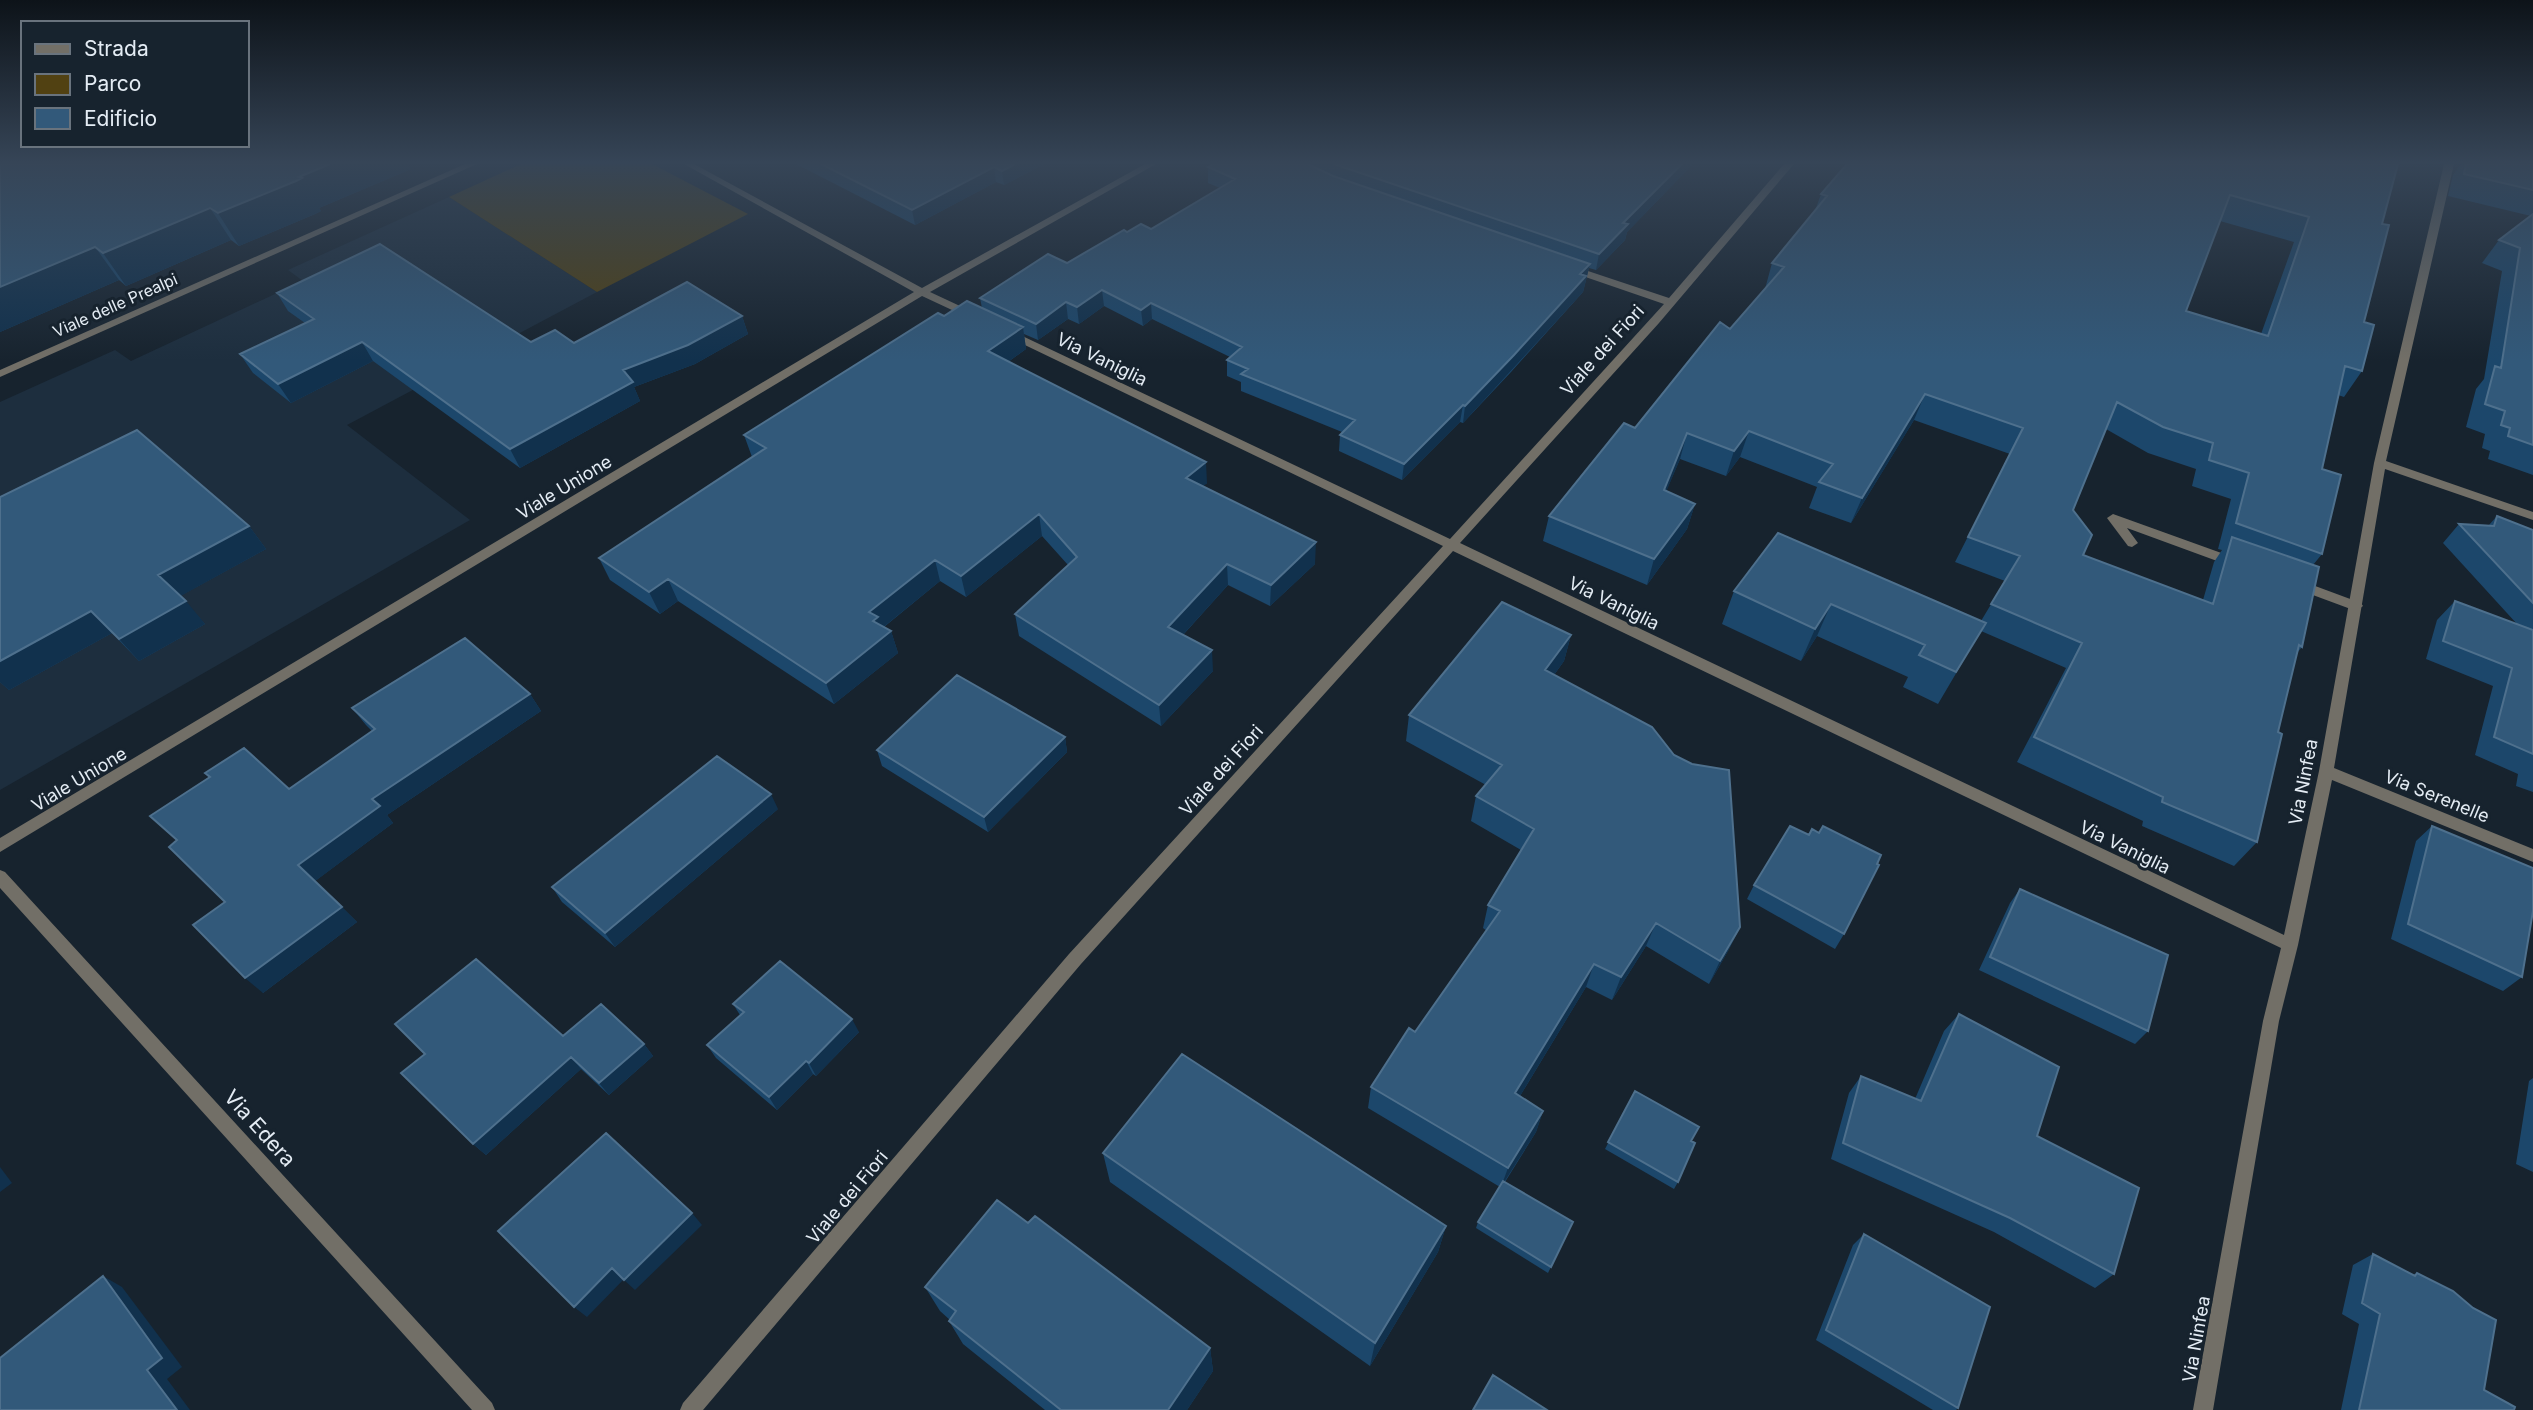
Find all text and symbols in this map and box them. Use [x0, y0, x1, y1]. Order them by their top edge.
legend [21, 21, 248, 147]
text: Strada [84, 36, 149, 61]
text: Parco [84, 71, 141, 96]
text: Edificio [84, 106, 157, 131]
street label: Viale delle Prealpi [50, 269, 180, 341]
street label: Viale dei Fiori [1556, 300, 1648, 400]
street label: Via Vaniglia [1053, 328, 1151, 390]
street label: Viale Unione [513, 450, 615, 524]
street label: Via Vaniglia [1565, 572, 1663, 634]
street label: Viale dei Fiori [1175, 720, 1267, 820]
street label: Via Ninfea [2284, 737, 2322, 827]
street label: Viale Unione [28, 742, 130, 816]
street label: Via Serenelle [2381, 765, 2493, 827]
street label: Via Vaniglia [2076, 816, 2174, 878]
street label: Via Edera [219, 1084, 301, 1172]
street label: Viale dei Fiori [802, 1146, 892, 1248]
street label: Via Ninfea [2178, 1294, 2214, 1384]

